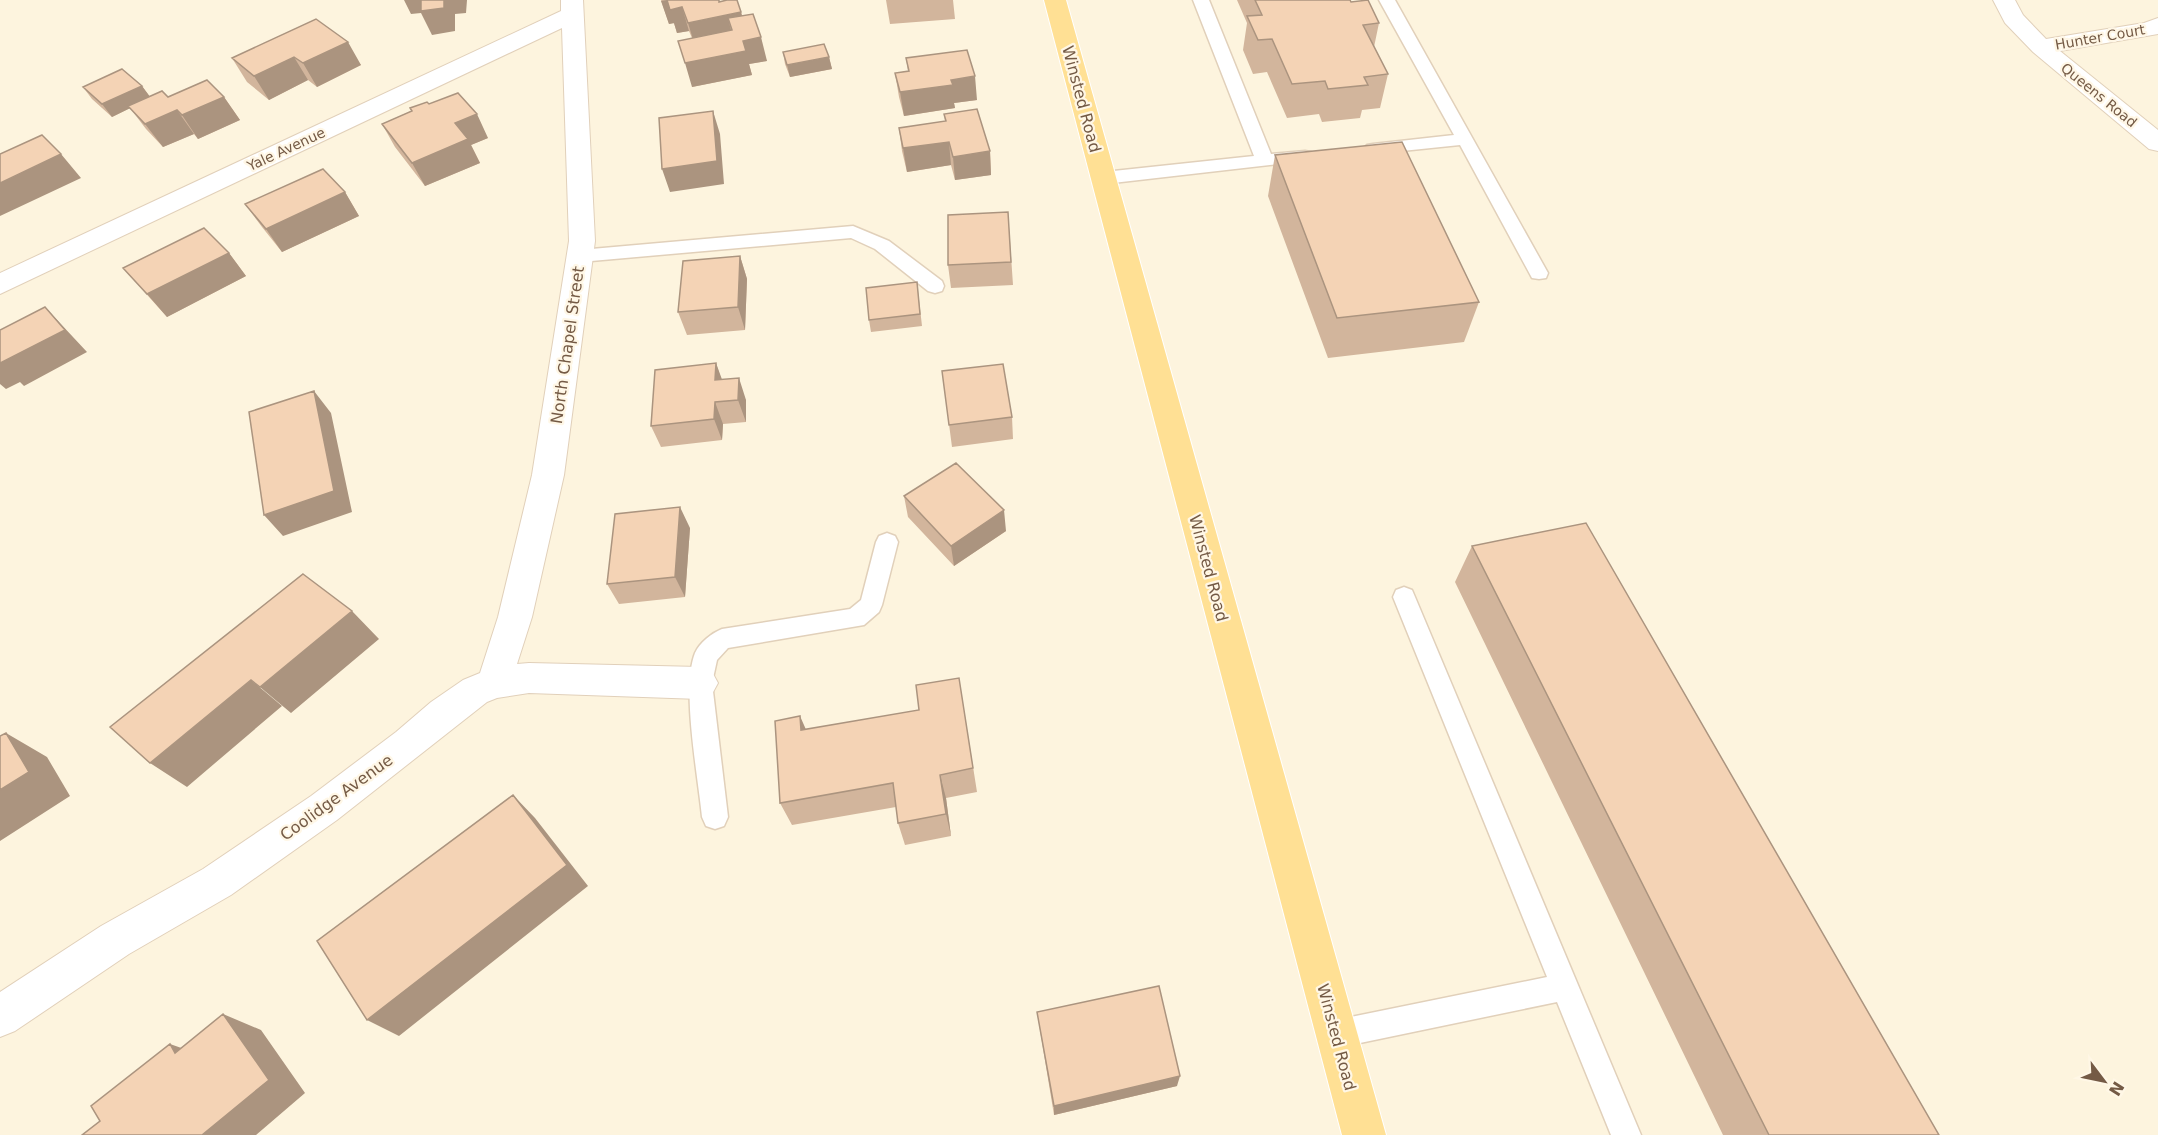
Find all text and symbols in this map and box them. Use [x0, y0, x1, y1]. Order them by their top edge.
street label: Hunter Court [2054, 21, 2147, 53]
street label: Winsted Road [1058, 44, 1105, 155]
street label: Queens Road [2058, 60, 2140, 130]
street label: Yale Avenue [244, 124, 328, 174]
street label: North Chapel Street [547, 265, 588, 425]
street label: Winsted Road [1185, 513, 1232, 624]
street label: Coolidge Avenue [276, 750, 396, 845]
street label: Winsted Road [1313, 982, 1360, 1093]
north arrow [2074, 1051, 2134, 1111]
text: N [2105, 1078, 2128, 1099]

